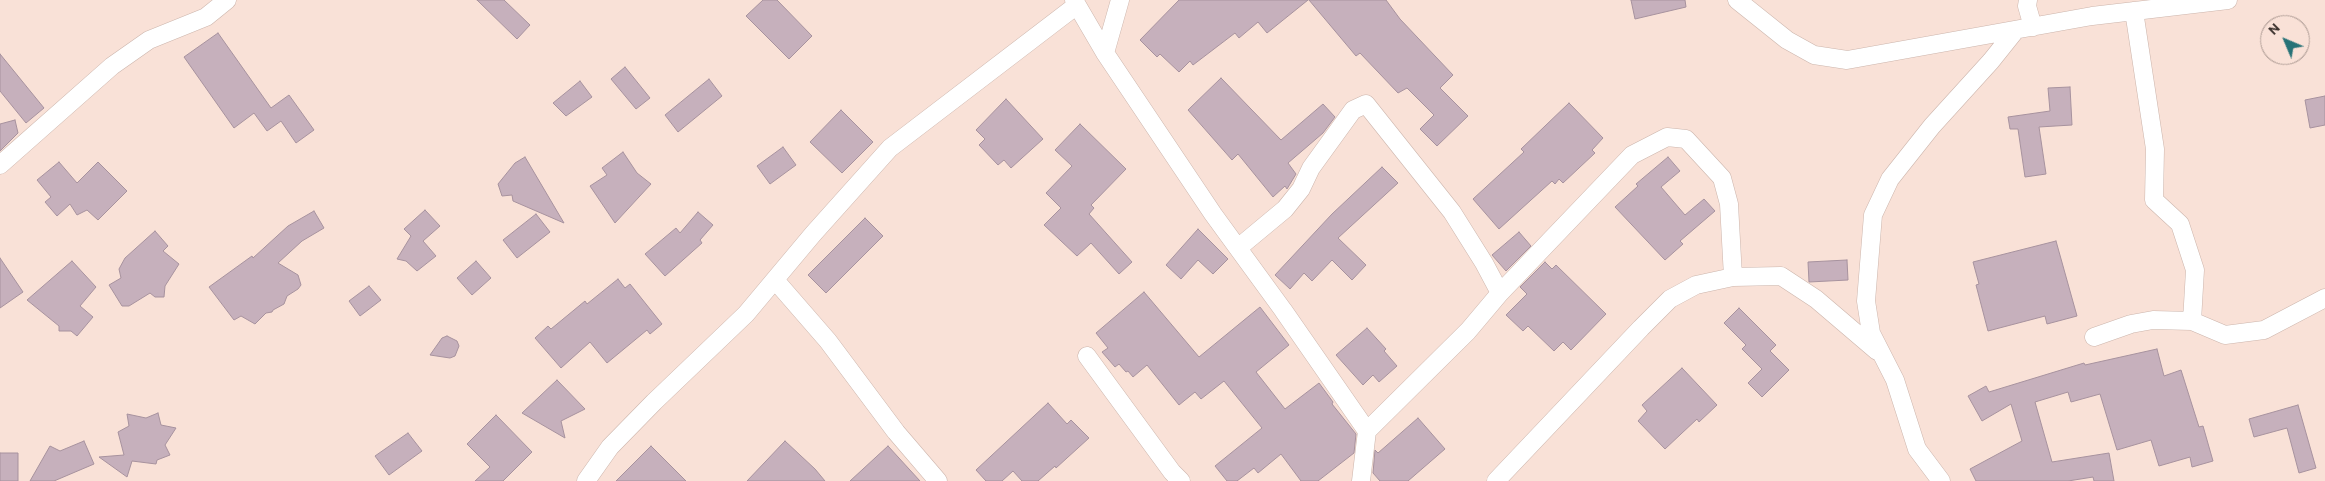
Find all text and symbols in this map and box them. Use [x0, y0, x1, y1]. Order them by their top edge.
north arrow [2260, 15, 2310, 65]
text: N [2265, 20, 2284, 39]

